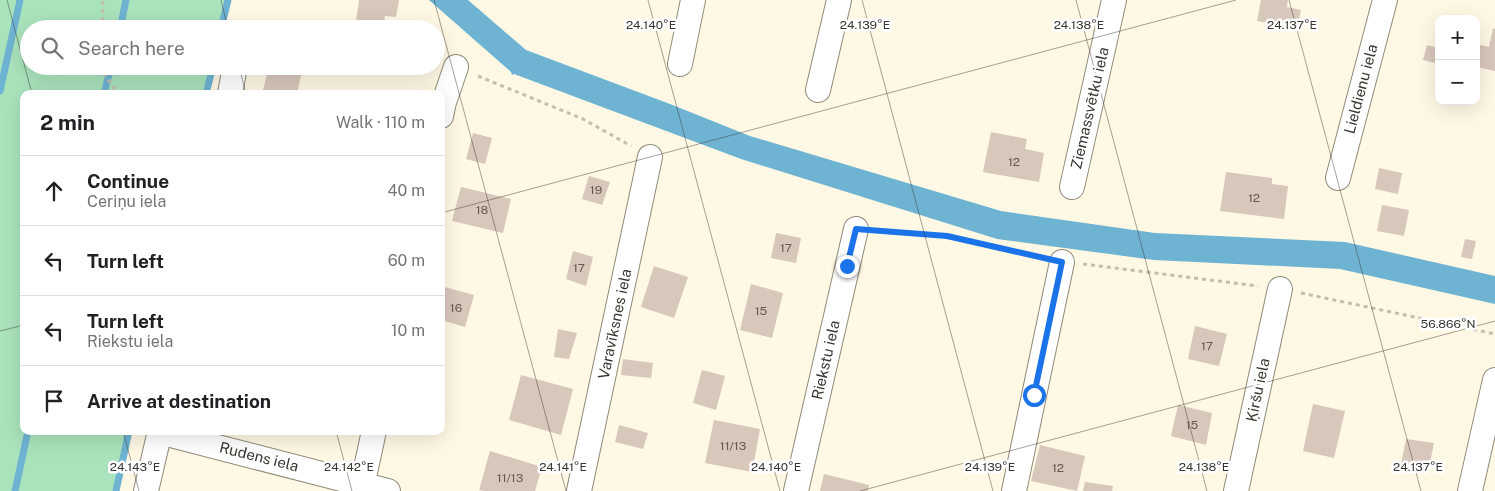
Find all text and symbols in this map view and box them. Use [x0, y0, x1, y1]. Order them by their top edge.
map controls [1435, 15, 1480, 105]
button: + [1435, 15, 1480, 60]
text: 24.140°E [626, 18, 676, 32]
text: 24.139°E [840, 18, 890, 32]
text: 24.138°E [1054, 18, 1104, 32]
text: 24.137°E [1267, 18, 1317, 32]
search box [20, 20, 445, 75]
icon: search [38, 34, 66, 62]
text: Search here [78, 37, 185, 59]
street label: Lieldienu iela [1340, 42, 1381, 136]
street label: Ziemassvētku iela [1067, 45, 1112, 171]
button: − [1435, 60, 1480, 105]
text: 2 min [40, 110, 95, 135]
text: Walk · 110 m [336, 113, 425, 132]
house number: 12 [1008, 155, 1020, 169]
text: Continue [87, 170, 169, 192]
icon: ahead [40, 177, 68, 205]
text: 40 m [387, 181, 425, 200]
house number: 19 [590, 183, 602, 197]
house number: 12 [1248, 191, 1260, 205]
text: Ceriņu iela [87, 192, 166, 211]
house number: 18 [476, 203, 489, 217]
house number: 17 [780, 241, 792, 255]
icon: left [40, 247, 68, 275]
text: Turn left [87, 250, 164, 272]
text: 60 m [388, 251, 425, 270]
route end [836, 255, 859, 278]
house number: 17 [573, 261, 585, 275]
street label: Varavīksnes iela [595, 267, 635, 381]
house number: 16 [450, 301, 462, 315]
house number: 15 [755, 304, 768, 318]
text: Turn left [87, 310, 164, 332]
icon: left [40, 317, 68, 345]
text: 56.866°N [1420, 317, 1476, 331]
street label: Riekstu iela [808, 319, 843, 401]
text: 10 m [391, 321, 425, 340]
text: Riekstu iela [87, 332, 173, 351]
house number: 17 [1201, 339, 1213, 353]
street label: Ķiršu iela [1242, 356, 1273, 423]
route start [1023, 384, 1046, 407]
icon: arrive [40, 387, 68, 415]
text: Arrive at destination [87, 390, 271, 412]
house number: 15 [1186, 418, 1199, 432]
street label: Rudens iela [218, 438, 300, 475]
house number: 11/13 [720, 439, 746, 453]
text: 24.143°E [110, 460, 160, 474]
text: 24.142°E [324, 460, 374, 474]
text: 24.141°E [539, 460, 587, 474]
text: 24.140°E [751, 460, 801, 474]
text: 24.139°E [965, 460, 1015, 474]
text: 24.138°E [1179, 460, 1229, 474]
text: 24.137°E [1393, 460, 1443, 474]
house number: 12 [1052, 461, 1064, 475]
house number: 11/13 [497, 471, 523, 485]

